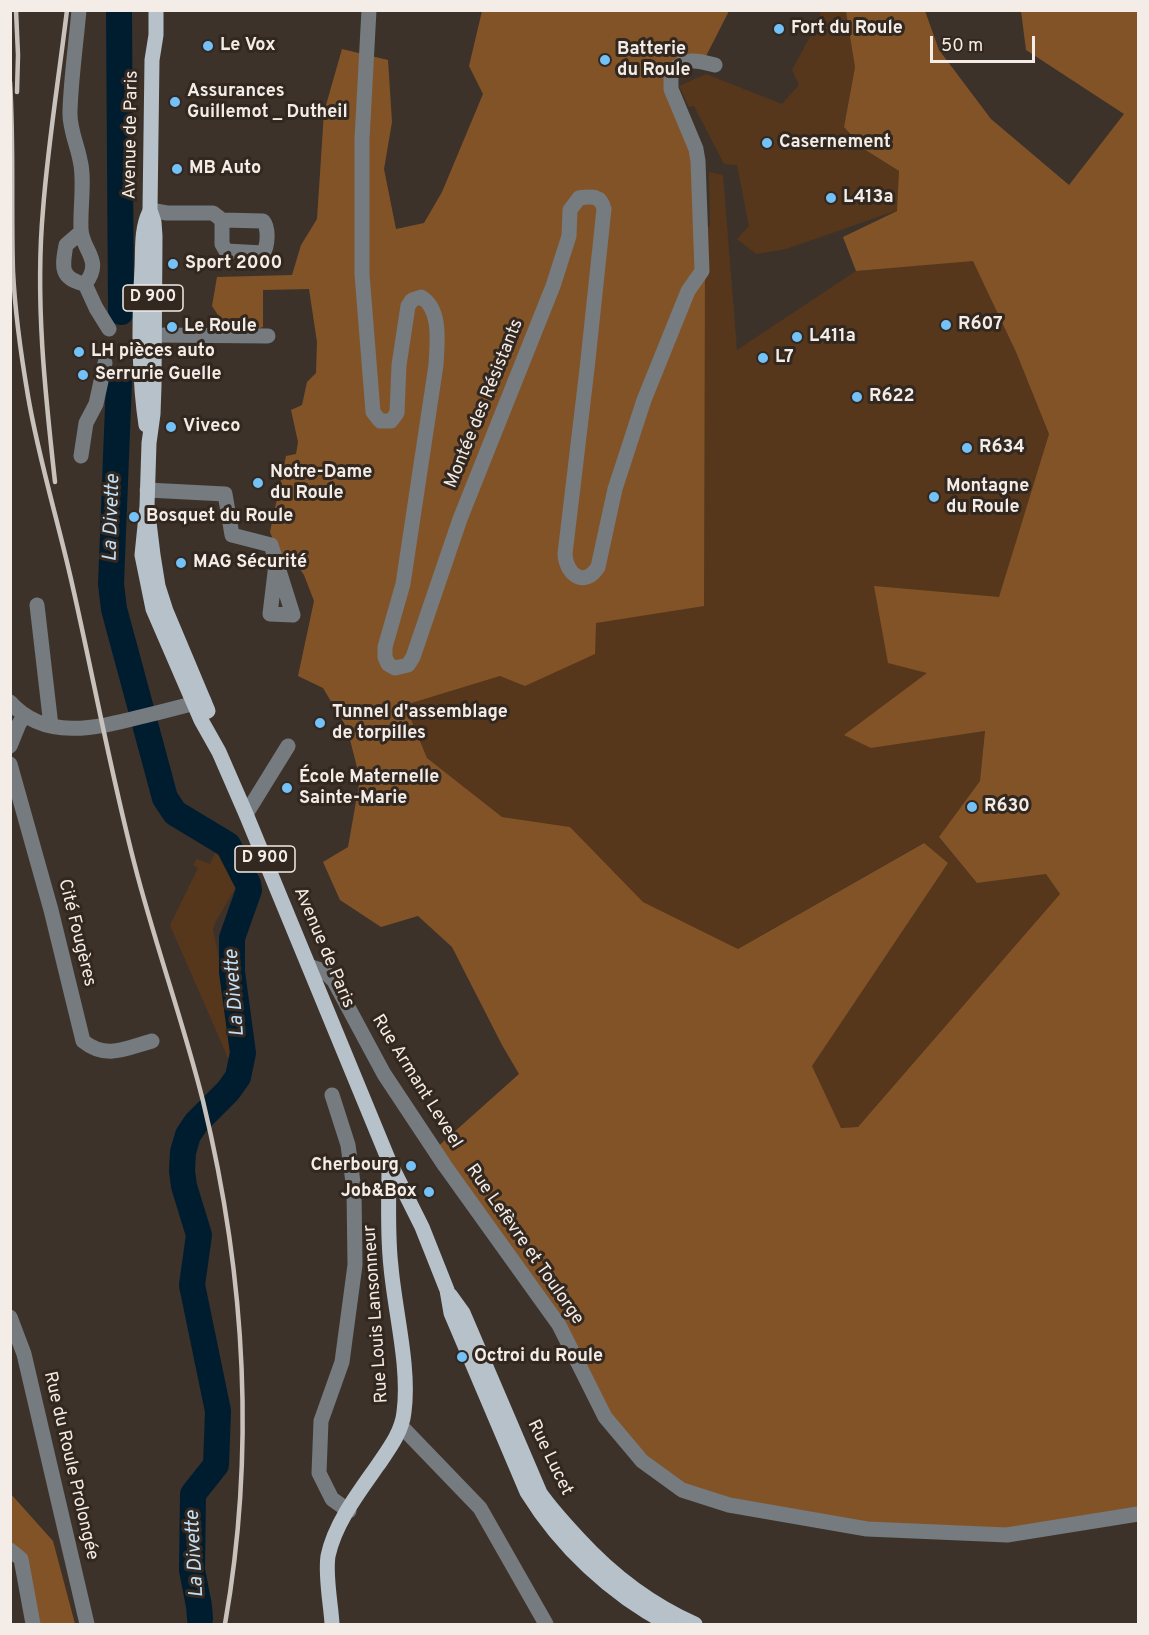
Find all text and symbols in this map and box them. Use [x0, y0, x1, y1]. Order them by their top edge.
place label: Fort du Roule [791, 18, 903, 40]
marker: Fort du Roule [772, 22, 786, 36]
scale bar [933, 24, 1038, 62]
place label: Le Vox [220, 35, 276, 57]
text: 50 m [941, 35, 983, 58]
marker: Le Vox [201, 39, 215, 53]
place label: Batterie du Roule [617, 39, 691, 82]
marker: Batterie du Roule [598, 53, 612, 67]
street label: Avenue de Paris [120, 70, 144, 200]
place label: Assurances Guillemot _ Dutheil [187, 81, 348, 124]
marker: Assurances Guillemot _ Dutheil [168, 95, 182, 109]
place label: Casernement [779, 132, 891, 154]
marker: Casernement [760, 136, 774, 150]
place label: MB Auto [189, 158, 261, 180]
marker: MB Auto [170, 162, 184, 176]
place label: L413a [843, 187, 893, 209]
marker: L413a [824, 191, 838, 205]
place label: Sport 2000 [185, 253, 282, 275]
marker: Sport 2000 [166, 257, 180, 271]
road number: D 900 [123, 285, 183, 311]
place label: R607 [958, 314, 1003, 336]
place label: Le Roule [184, 316, 257, 338]
street label: Montée des Résistants [441, 316, 529, 492]
marker: R607 [939, 318, 953, 332]
marker: Le Roule [165, 320, 179, 334]
place label: L411a [809, 326, 856, 348]
marker: L411a [790, 330, 804, 344]
place label: LH pièces auto [91, 341, 215, 363]
marker: LH pièces auto [72, 345, 86, 359]
place label: L7 [775, 347, 794, 369]
marker: L7 [756, 351, 770, 365]
place label: Serrurie Guelle [95, 364, 222, 386]
marker: Serrurie Guelle [76, 368, 90, 382]
place label: R622 [869, 386, 914, 408]
marker: R622 [850, 390, 864, 404]
place label: Viveco [183, 416, 240, 438]
marker: Viveco [164, 420, 178, 434]
place label: R634 [979, 437, 1025, 459]
marker: R634 [960, 441, 974, 455]
place label: Notre-Dame du Roule [270, 462, 372, 504]
water label: La Divette [99, 474, 127, 562]
marker: Notre-Dame du Roule [251, 476, 265, 490]
place label: Montagne du Roule [946, 476, 1029, 518]
marker: Montagne du Roule [927, 490, 941, 504]
place label: Bosquet du Roule [146, 506, 293, 528]
marker: Bosquet du Roule [127, 510, 141, 524]
place label: MAG Sécurité [193, 552, 307, 574]
marker: MAG Sécurité [174, 556, 188, 570]
place label: Tunnel d'assemblage de torpilles [332, 702, 508, 744]
marker: Tunnel d'assemblage de torpilles [313, 716, 327, 730]
place label: École Maternelle Sainte-Marie [299, 767, 439, 810]
marker: École Maternelle Sainte-Marie [280, 781, 294, 795]
place label: R630 [984, 796, 1030, 818]
marker: R630 [965, 800, 979, 814]
road number: D 900 [235, 846, 295, 872]
street label: Cité Fougères [52, 877, 100, 989]
street label: Avenue de Paris [288, 884, 358, 1012]
water label: La Divette [221, 949, 251, 1037]
street label: Rue Armant Leveel [366, 1011, 466, 1153]
place label: Cherbourg [310, 1155, 399, 1177]
marker: Cherbourg [404, 1159, 418, 1173]
street label: Rue Lefèvre et Toulorge [460, 1161, 588, 1329]
place label: Job&Box [341, 1181, 417, 1203]
marker: Job&Box [422, 1185, 436, 1199]
street label: Rue Louis Lansonneur [360, 1224, 394, 1404]
place label: Octroi du Roule [474, 1346, 603, 1368]
marker: Octroi du Roule [455, 1350, 469, 1364]
street label: Rue du Roule Prolongée [38, 1370, 102, 1562]
street label: Rue Lucet [521, 1417, 577, 1499]
water label: La Divette [182, 1510, 210, 1598]

